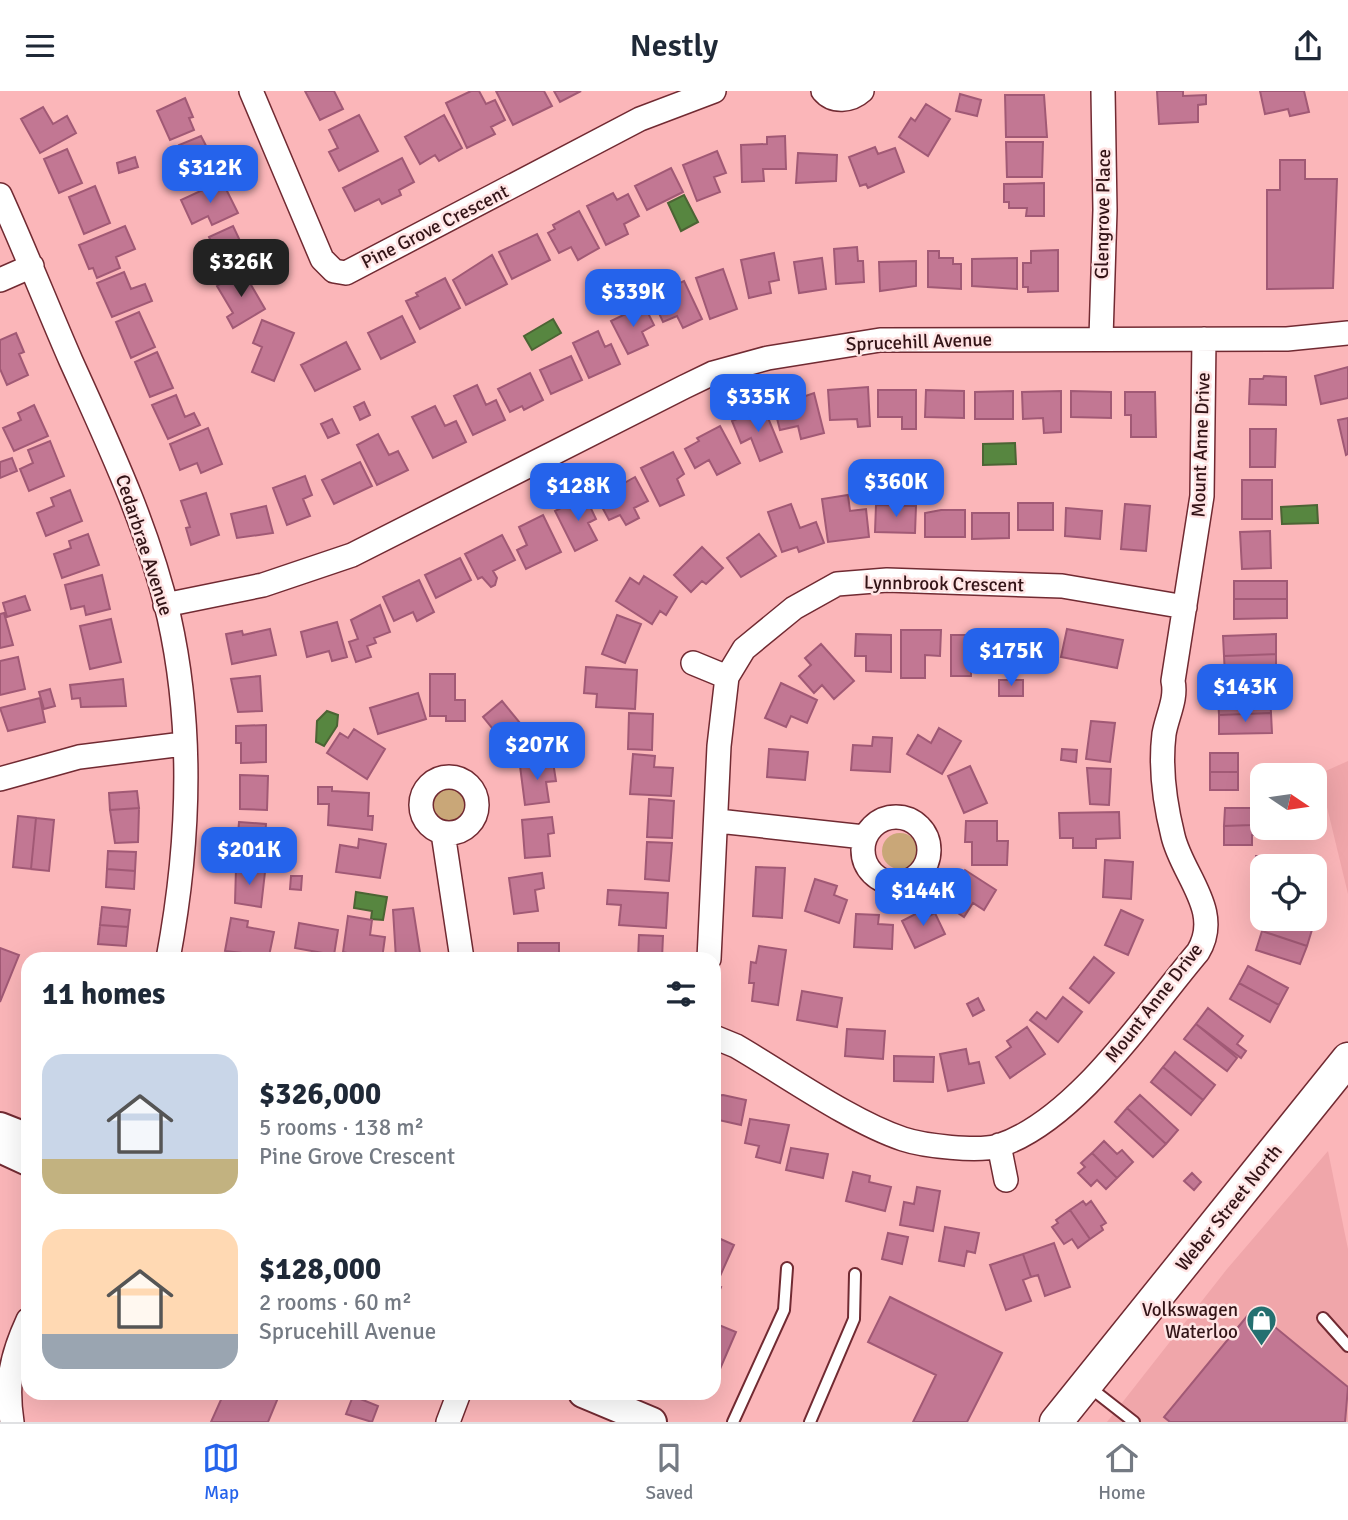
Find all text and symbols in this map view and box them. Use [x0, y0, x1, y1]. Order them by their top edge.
text: Nestly [630, 26, 718, 65]
icon: menu [21, 27, 59, 65]
icon: share [1289, 27, 1327, 65]
pin: $312K [161, 145, 259, 205]
street label: Glengrove Place [1090, 149, 1116, 279]
text: $312K [178, 153, 242, 182]
street label: Pine Grove Crescent [357, 179, 513, 274]
pin: $326K [192, 239, 290, 299]
text: $326K [209, 247, 273, 276]
pin: $339K [584, 269, 682, 329]
text: $339K [601, 277, 665, 306]
street label: Sprucehill Avenue [845, 327, 993, 357]
street label: Mount Anne Drive [1186, 372, 1216, 518]
pin: $335K [709, 375, 807, 434]
text: $335K [726, 382, 790, 411]
pin: $360K [847, 459, 945, 519]
pin: $128K [529, 463, 627, 523]
text: $360K [864, 467, 928, 496]
street label: Cedarbrae Avenue [110, 471, 178, 619]
text: $128K [546, 471, 610, 500]
street label: Lynnbrook Crescent [864, 571, 1025, 597]
pin: $175K [962, 629, 1060, 688]
text: $175K [979, 636, 1043, 665]
pin: $143K [1196, 665, 1294, 724]
text: $143K [1213, 672, 1277, 701]
pin: $207K [488, 723, 586, 782]
text: $207K [505, 730, 569, 759]
north arrow [1250, 763, 1326, 840]
map controls [1250, 763, 1327, 931]
pin: $201K [200, 827, 298, 887]
text: $201K [217, 835, 281, 864]
button: locate [1250, 854, 1327, 931]
pin: $144K [874, 869, 972, 928]
text: $144K [891, 876, 955, 905]
street label: Mount Anne Drive [1100, 938, 1208, 1068]
icon: filters [662, 975, 700, 1013]
text: 11 homes [42, 976, 165, 1013]
text: $326,000 [259, 1076, 381, 1113]
icon: home [98, 1082, 182, 1166]
text: 5 rooms · 138 m² [259, 1113, 424, 1142]
street label: Weber Street North [1170, 1140, 1288, 1276]
text: Pine Grove Crescent [259, 1142, 455, 1171]
text: $128,000 [259, 1251, 381, 1288]
icon: home [98, 1257, 182, 1341]
text: 2 rooms · 60 m² [259, 1288, 412, 1317]
place label: Volkswagen Waterloo [1142, 1298, 1238, 1344]
shop icon: Volkswagen Waterloo [1244, 1304, 1278, 1348]
text: Sprucehill Avenue [259, 1317, 436, 1346]
tab: Map [202, 1439, 240, 1505]
tab: Saved [645, 1439, 693, 1505]
tab: Home [1098, 1439, 1146, 1505]

